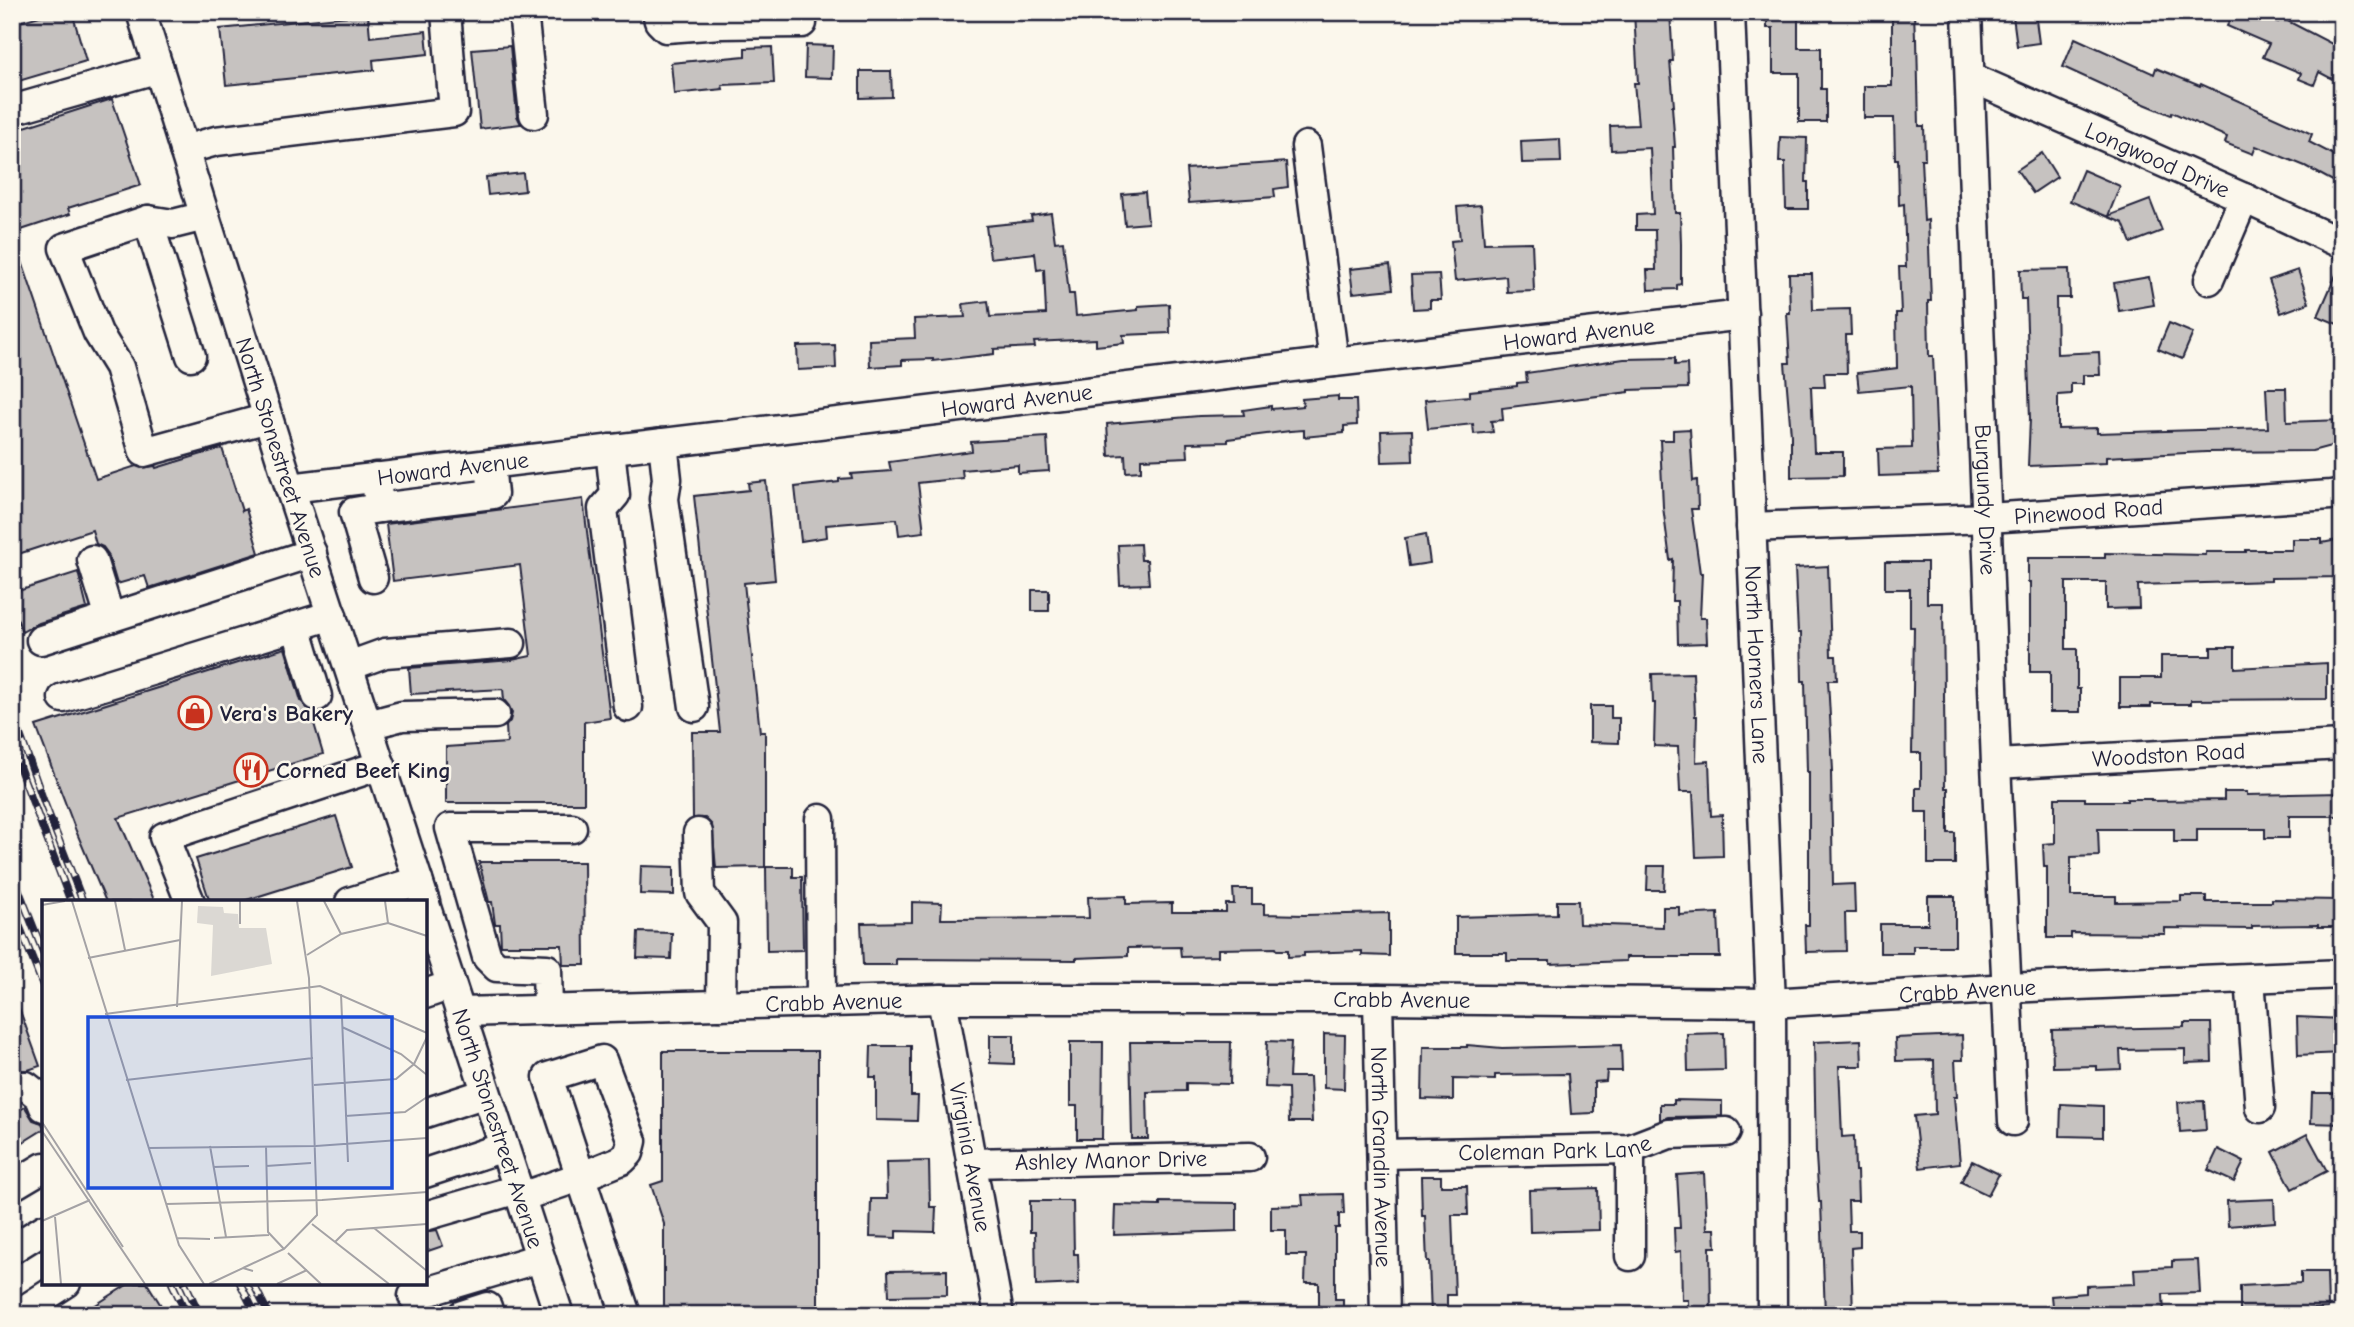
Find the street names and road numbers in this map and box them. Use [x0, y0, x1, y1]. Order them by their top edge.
street label: Longwood Drive [2081, 116, 2234, 204]
street label: Howard Avenue [1502, 312, 1656, 356]
street label: North Stonestreet Avenue [230, 334, 332, 581]
street label: Howard Avenue [940, 378, 1094, 423]
street label: Burgundy Drive [1969, 424, 2002, 576]
street label: Howard Avenue [376, 446, 530, 491]
street label: Pinewood Road [2013, 493, 2164, 530]
street label: North Horners Lane [1739, 565, 1775, 764]
street label: Woodston Road [2091, 737, 2246, 772]
street label: Crabb Avenue [1898, 973, 2036, 1008]
street label: Crabb Avenue [1333, 986, 1471, 1013]
street label: Crabb Avenue [765, 987, 903, 1017]
street label: North Stonestreet Avenue [447, 1005, 550, 1252]
street label: North Grandin Avenue [1366, 1046, 1397, 1268]
street label: Virginia Avenue [944, 1081, 997, 1234]
street label: Coleman Park Lane [1458, 1129, 1655, 1166]
street label: Ashley Manor Drive [1015, 1144, 1207, 1176]

